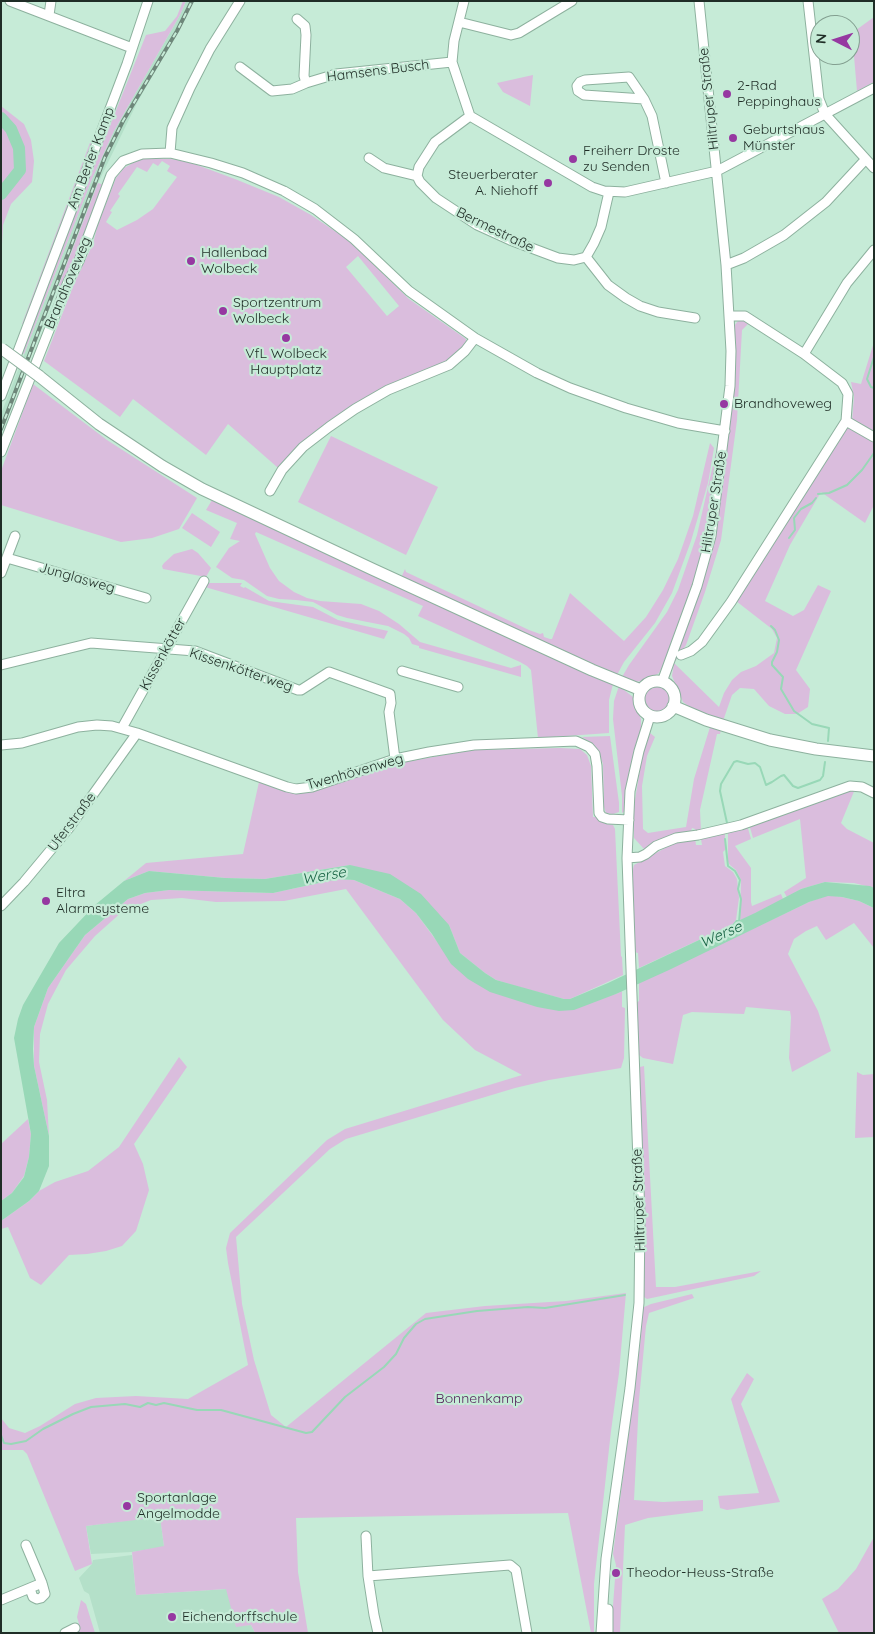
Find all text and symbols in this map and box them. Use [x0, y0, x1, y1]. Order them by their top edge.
north arrow [810, 15, 860, 65]
text: N [812, 33, 830, 45]
street label: Hiltruper Straße [695, 47, 723, 151]
street label: Hamsens Busch [326, 56, 430, 86]
place label: 2-Rad Peppinghaus [737, 78, 821, 110]
marker: 2-Rad Peppinghaus [721, 88, 733, 100]
street label: Am Berler Kamp [64, 105, 118, 211]
place label: Geburtshaus Münster [743, 122, 825, 154]
marker: Geburtshaus Münster [727, 132, 739, 144]
place label: Freiherr Droste zu Senden [583, 143, 680, 176]
marker: Freiherr Droste zu Senden [567, 153, 579, 165]
place label: Steuerberater A. Niehoff [448, 167, 538, 200]
marker: Steuerberater A. Niehoff [542, 177, 554, 189]
street label: Bermestraße [453, 204, 537, 256]
street label: Brandhoveweg [41, 235, 95, 331]
place label: Hallenbad Wolbeck [201, 245, 267, 278]
marker: Hallenbad Wolbeck [185, 255, 197, 267]
place label: Sportzentrum Wolbeck [233, 295, 321, 328]
marker: Sportzentrum Wolbeck [217, 305, 229, 317]
marker: VfL Wolbeck Hauptplatz [280, 332, 292, 344]
place label: VfL Wolbeck Hauptplatz [245, 346, 327, 378]
place label: Brandhoveweg [734, 396, 832, 412]
marker: Brandhoveweg [718, 398, 730, 410]
street label: Hiltruper Straße [698, 450, 730, 554]
street label: Junglasweg [37, 559, 117, 597]
street label: Kissenkötter [136, 615, 190, 693]
street label: Kissenkötterweg [187, 644, 295, 696]
street label: Twenhövenweg [305, 750, 405, 794]
street label: Uferstraße [44, 789, 100, 855]
water label: Werse [301, 863, 347, 889]
place label: Eltra Alarmsysteme [56, 885, 149, 918]
marker: Eltra Alarmsysteme [40, 895, 52, 907]
water label: Werse [697, 918, 745, 952]
street label: Hiltruper Straße [629, 1148, 649, 1252]
park label: Bonnenkamp [436, 1391, 522, 1407]
place label: Sportanlage Angelmodde [137, 1490, 220, 1522]
marker: Sportanlage Angelmodde [121, 1500, 133, 1512]
place label: Theodor-Heuss-Straße [626, 1565, 774, 1581]
marker: Theodor-Heuss-Straße [610, 1567, 622, 1579]
place label: Eichendorffschule [182, 1609, 297, 1625]
marker: Eichendorffschule [166, 1611, 178, 1623]

